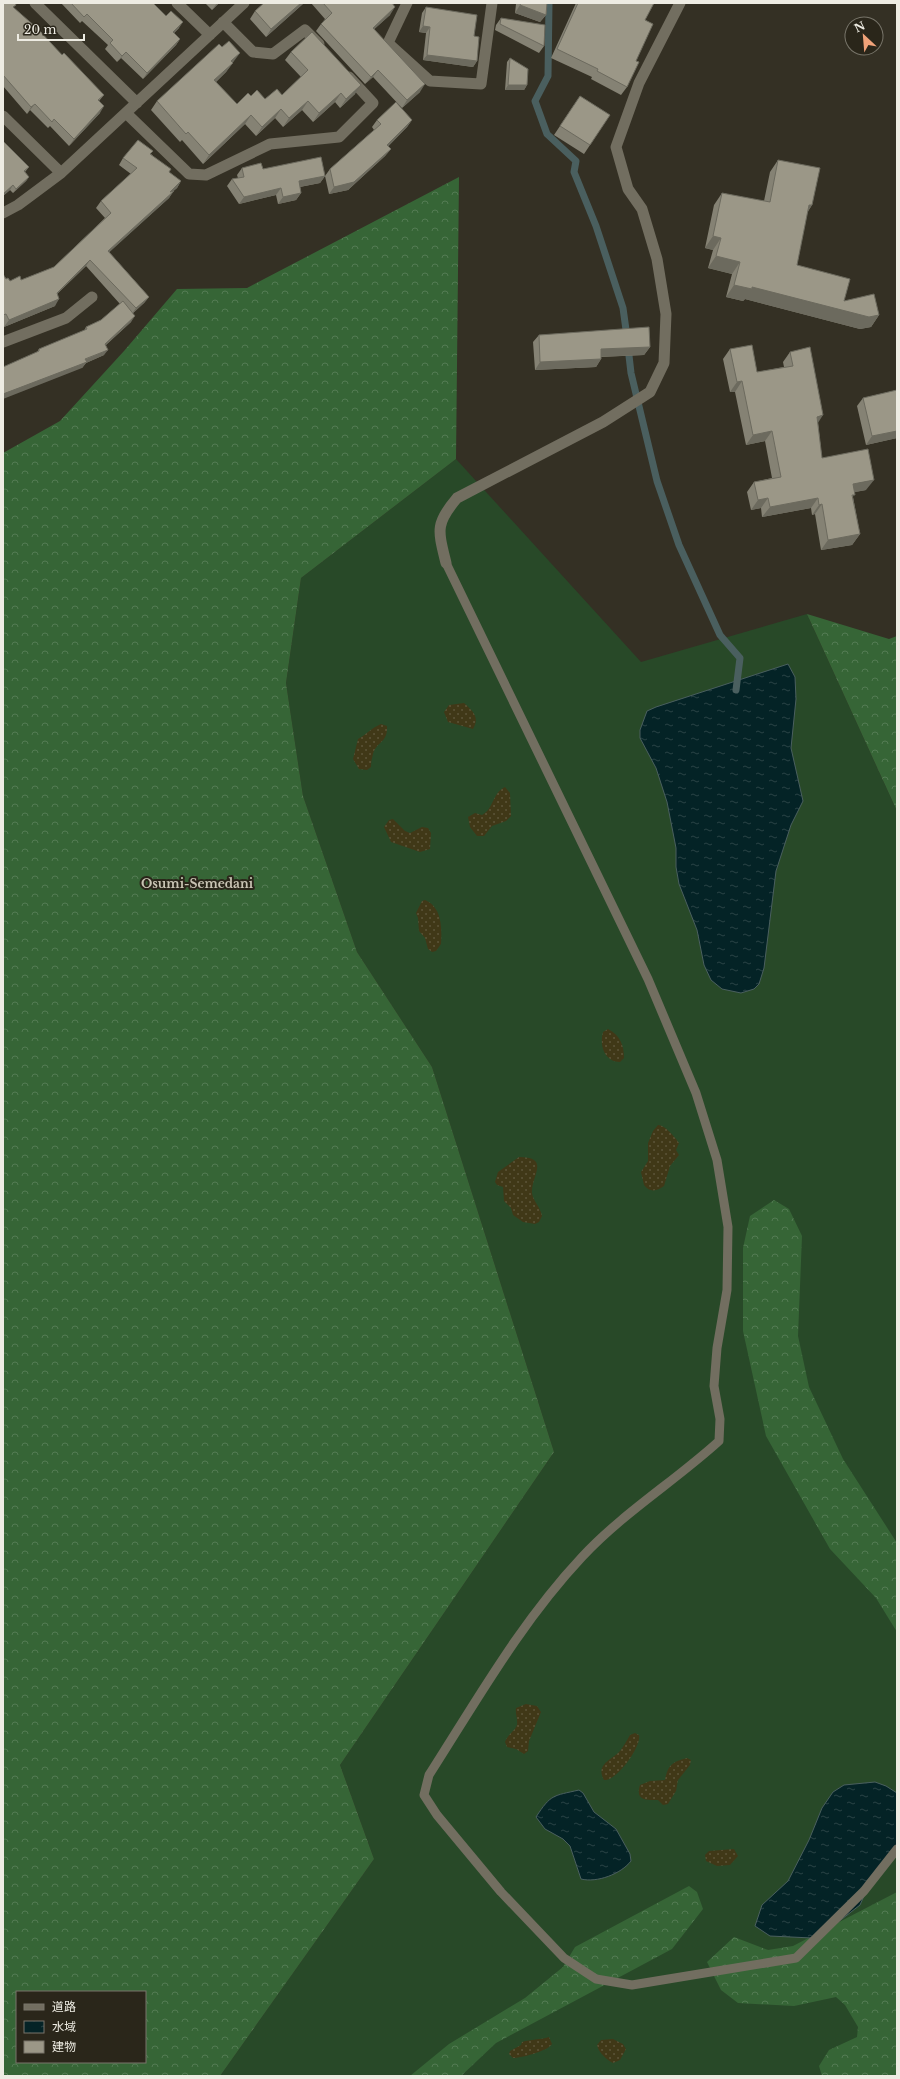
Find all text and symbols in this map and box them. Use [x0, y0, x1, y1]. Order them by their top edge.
scale bar [18, 16, 84, 42]
north arrow [844, 16, 884, 56]
text: N [852, 18, 868, 36]
text: 20 m [24, 22, 56, 37]
district label: Osumi-Semedani [141, 876, 254, 891]
legend [16, 1991, 146, 2063]
text: 道路 [52, 1999, 76, 2014]
text: 水域 [52, 2019, 76, 2034]
text: 建物 [52, 2039, 76, 2054]

